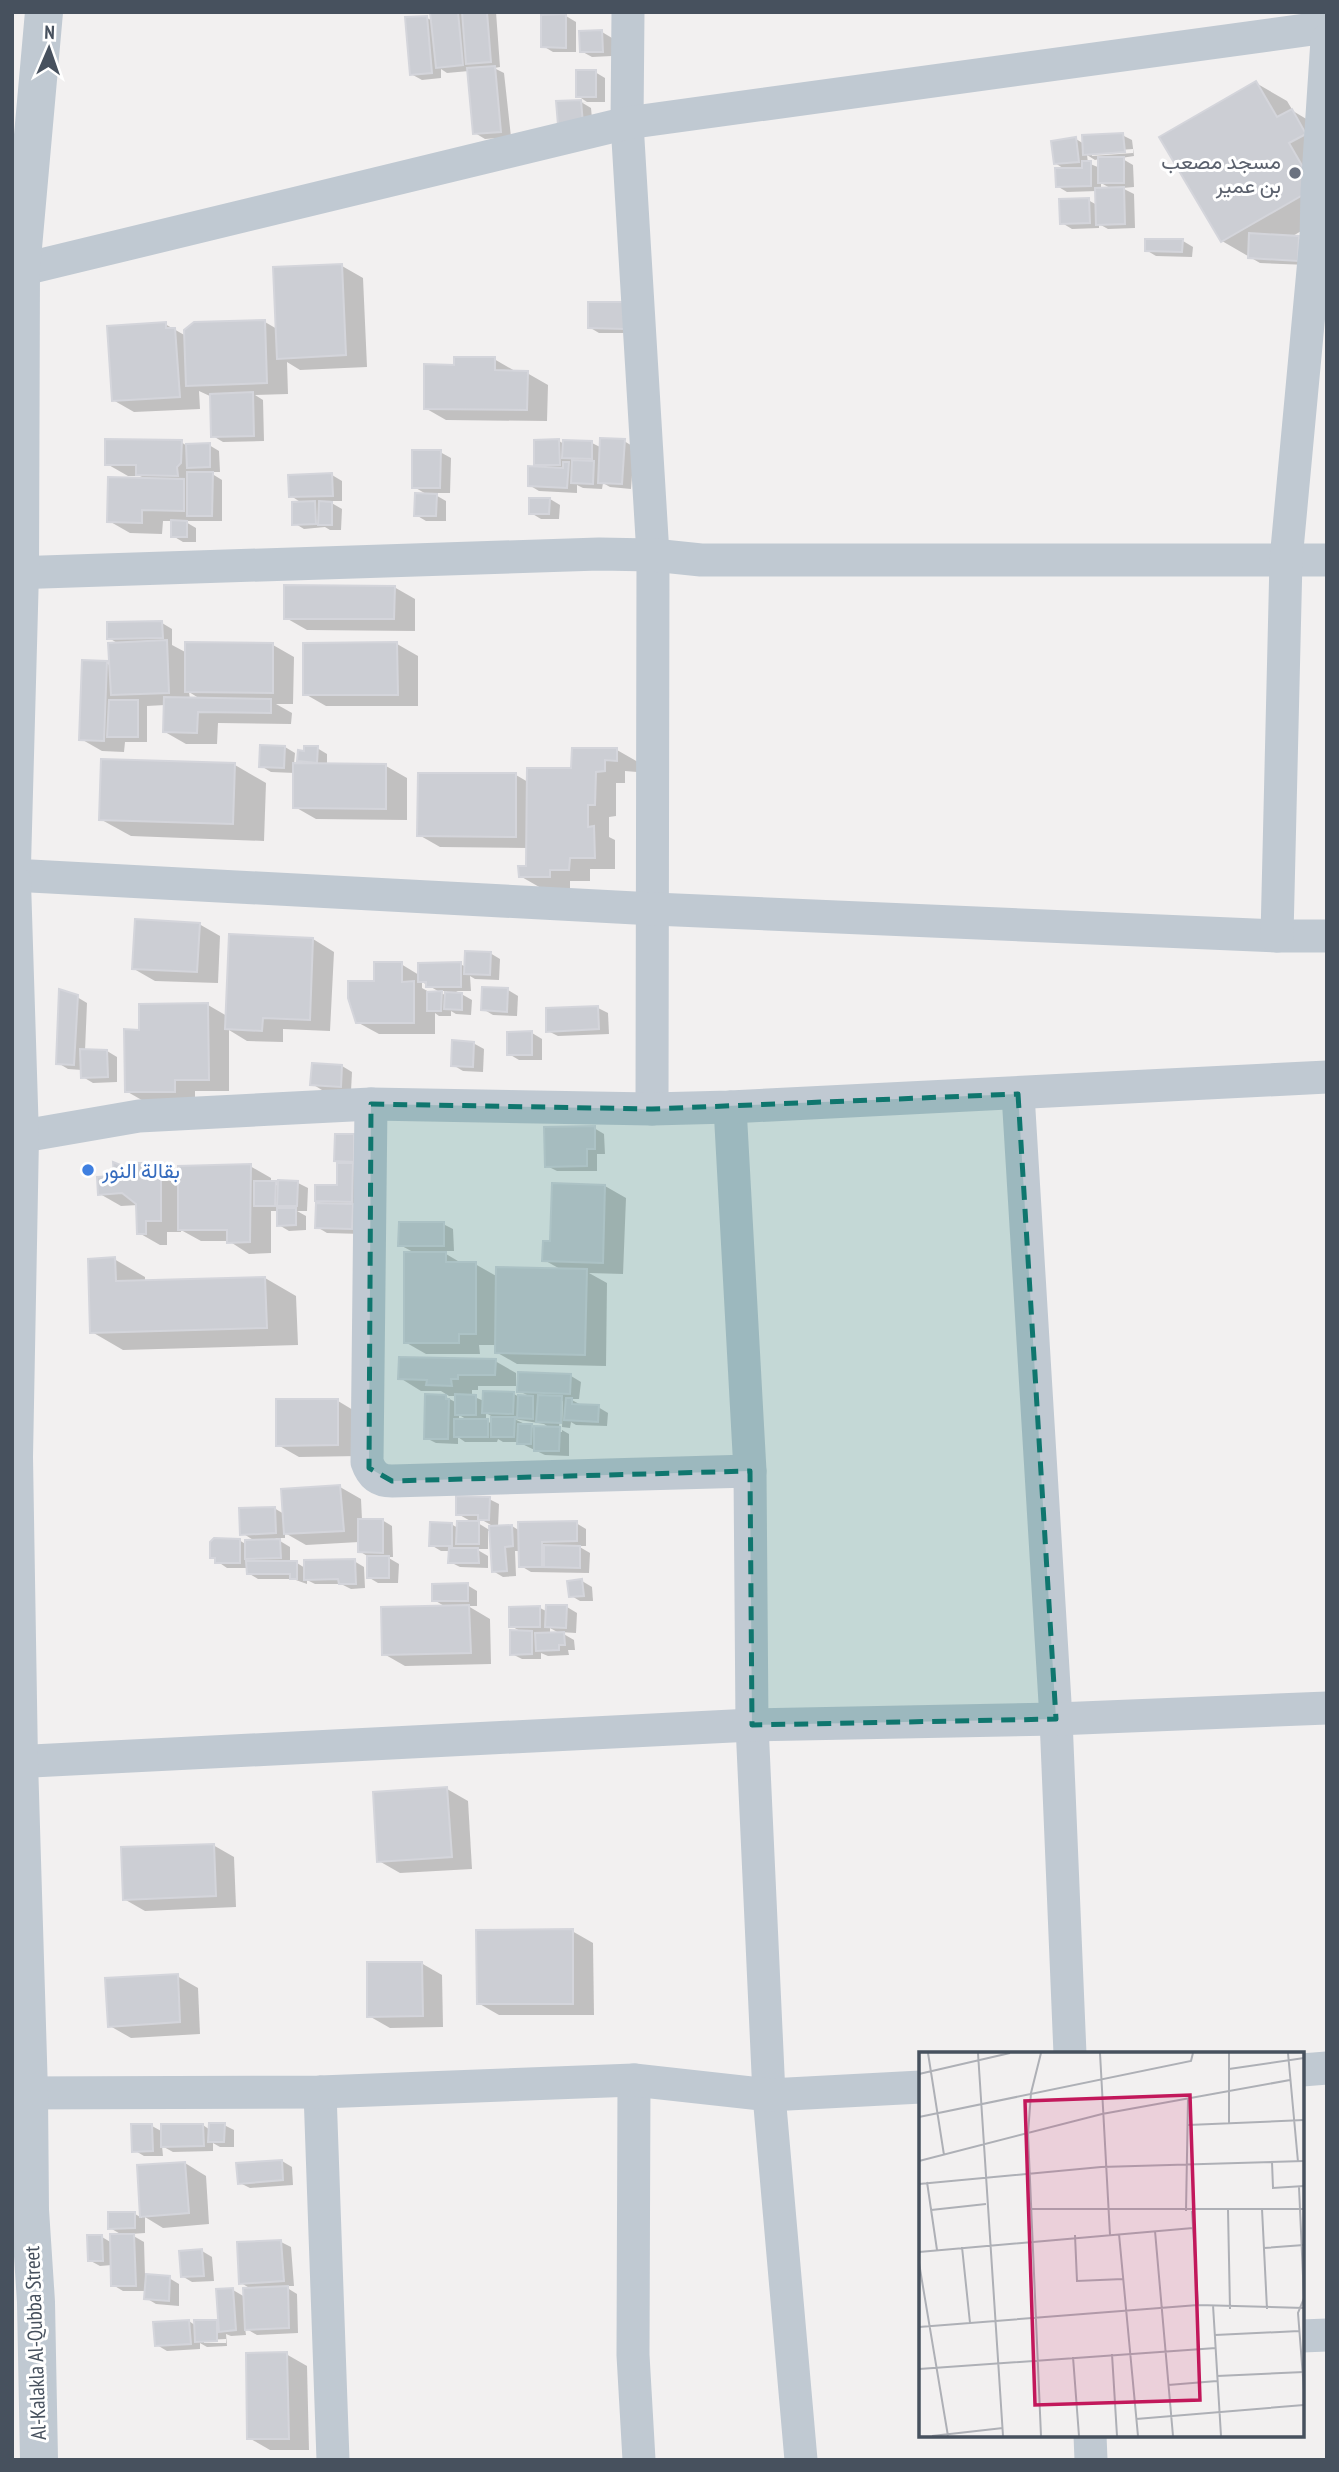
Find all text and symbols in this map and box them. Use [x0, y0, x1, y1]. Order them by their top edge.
north arrow [14, 14, 84, 84]
text: N [44, 20, 55, 44]
place label: مسجد مصعب بن عمير [1161, 148, 1281, 199]
marker: مسجد مصعب بن عمير [1287, 165, 1303, 181]
place label: بقالة النور [101, 1157, 180, 1184]
marker: بقالة النور [80, 1162, 96, 1178]
inset map [919, 2052, 1304, 2437]
street label: Al-Kalakla Al-Qubba Street [18, 2245, 52, 2440]

